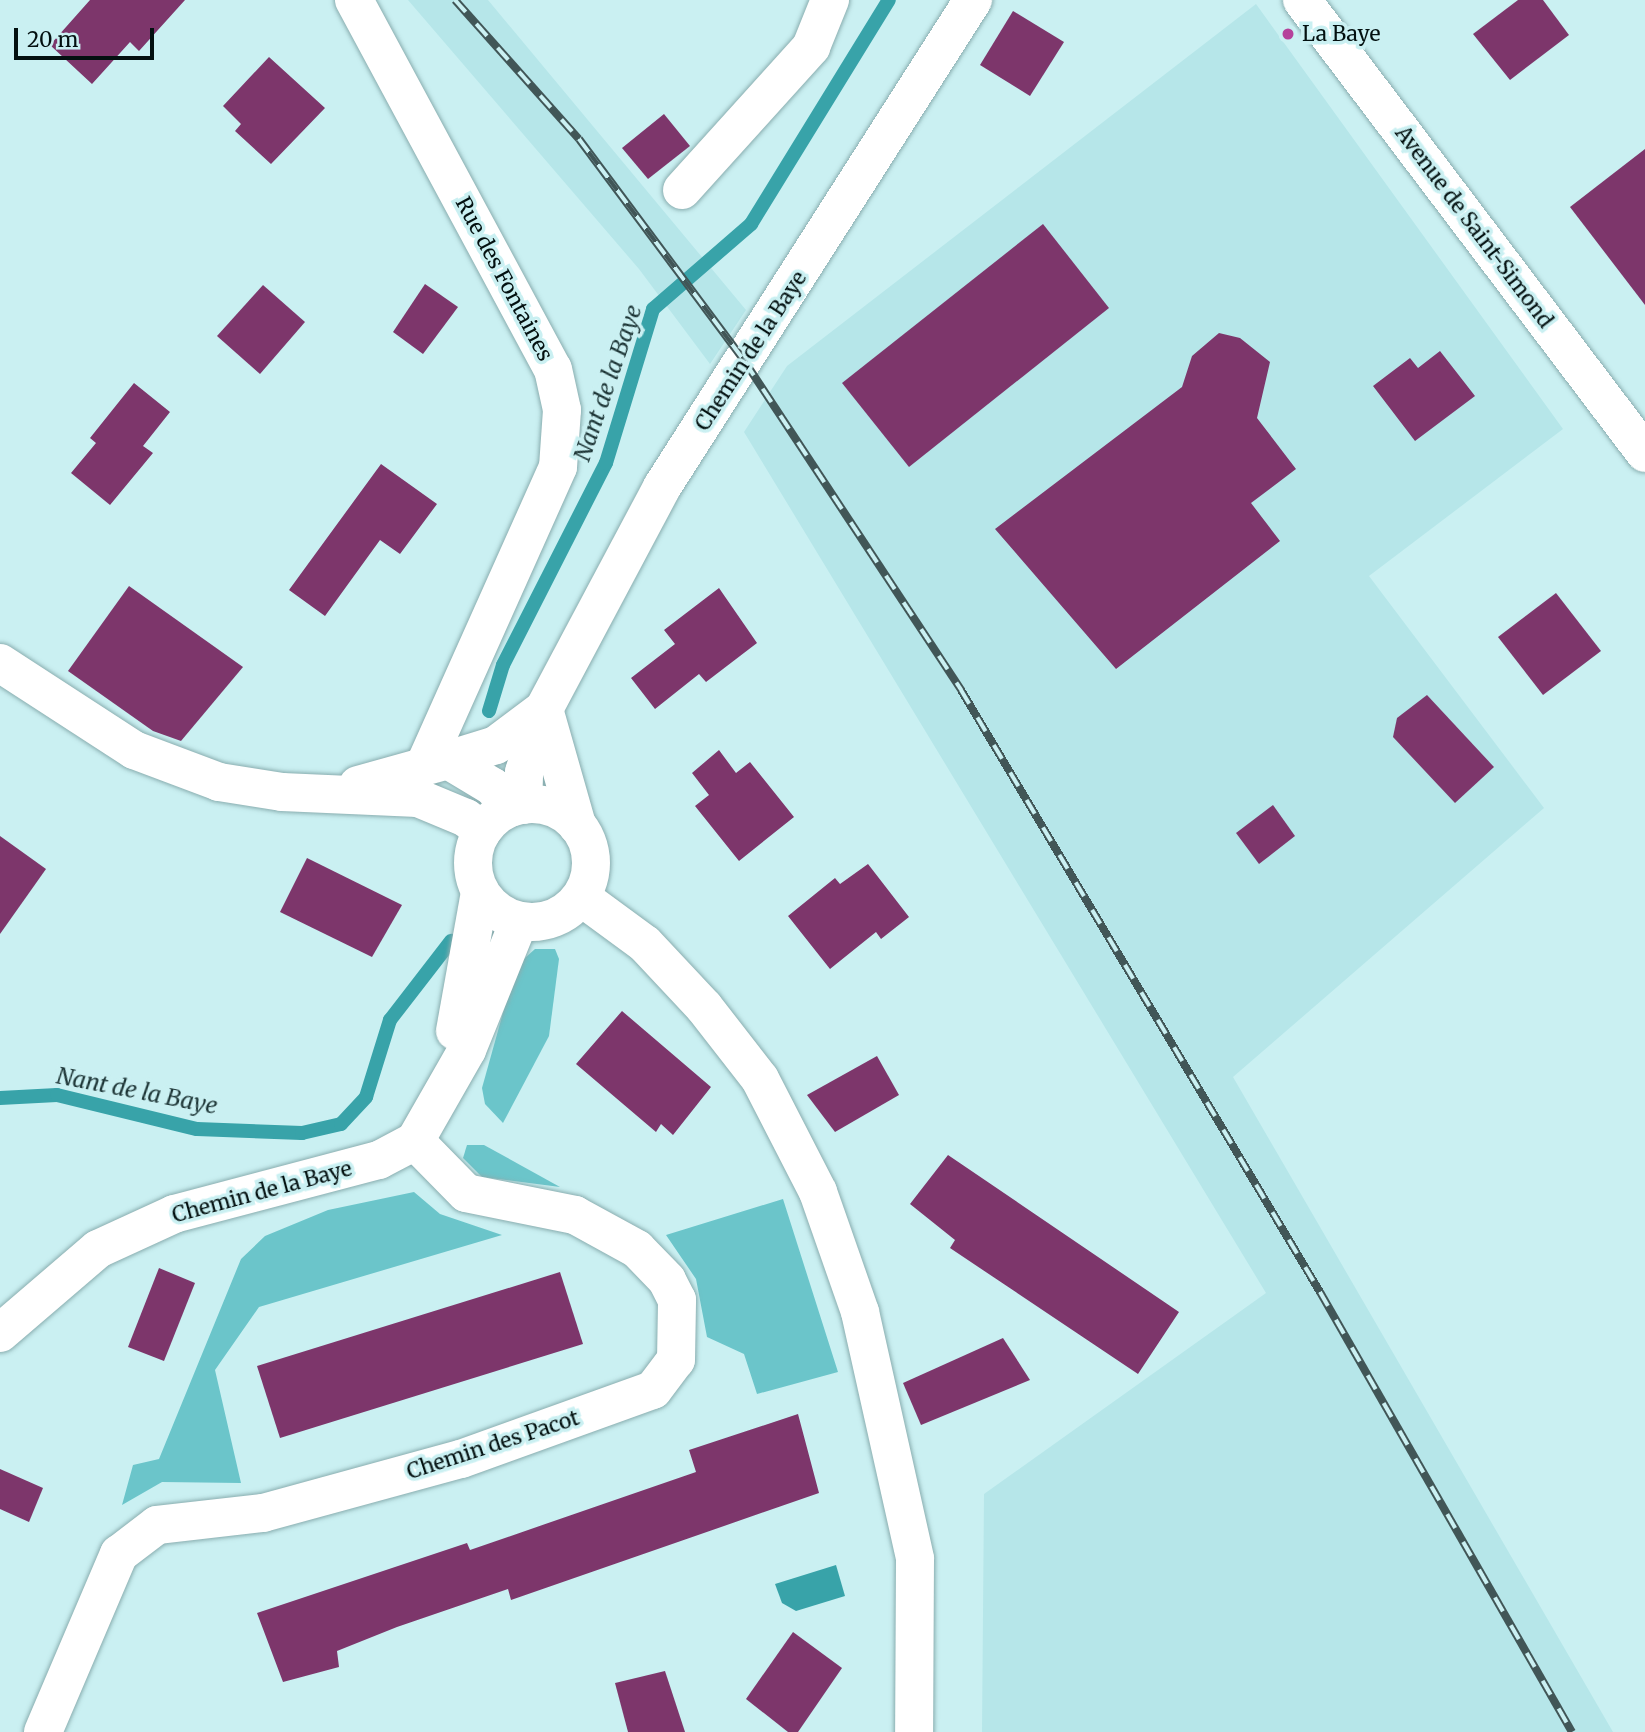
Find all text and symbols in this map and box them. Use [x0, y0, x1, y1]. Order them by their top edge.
scale bar [18, 14, 158, 58]
place label: La Baye [1302, 21, 1380, 47]
text: 20 m [27, 26, 78, 53]
marker: La Baye [1280, 26, 1296, 42]
street label: Avenue de Saint-Simond [1390, 121, 1558, 333]
street label: Rue des Fontaines [450, 193, 558, 365]
street label: Chemin de la Baye [690, 267, 812, 435]
water label: Nant de la Baye [568, 301, 648, 465]
water label: Nant de la Baye [54, 1062, 220, 1120]
street label: Chemin de la Baye [169, 1156, 355, 1228]
street label: Chemin des Pacot [404, 1405, 582, 1485]

